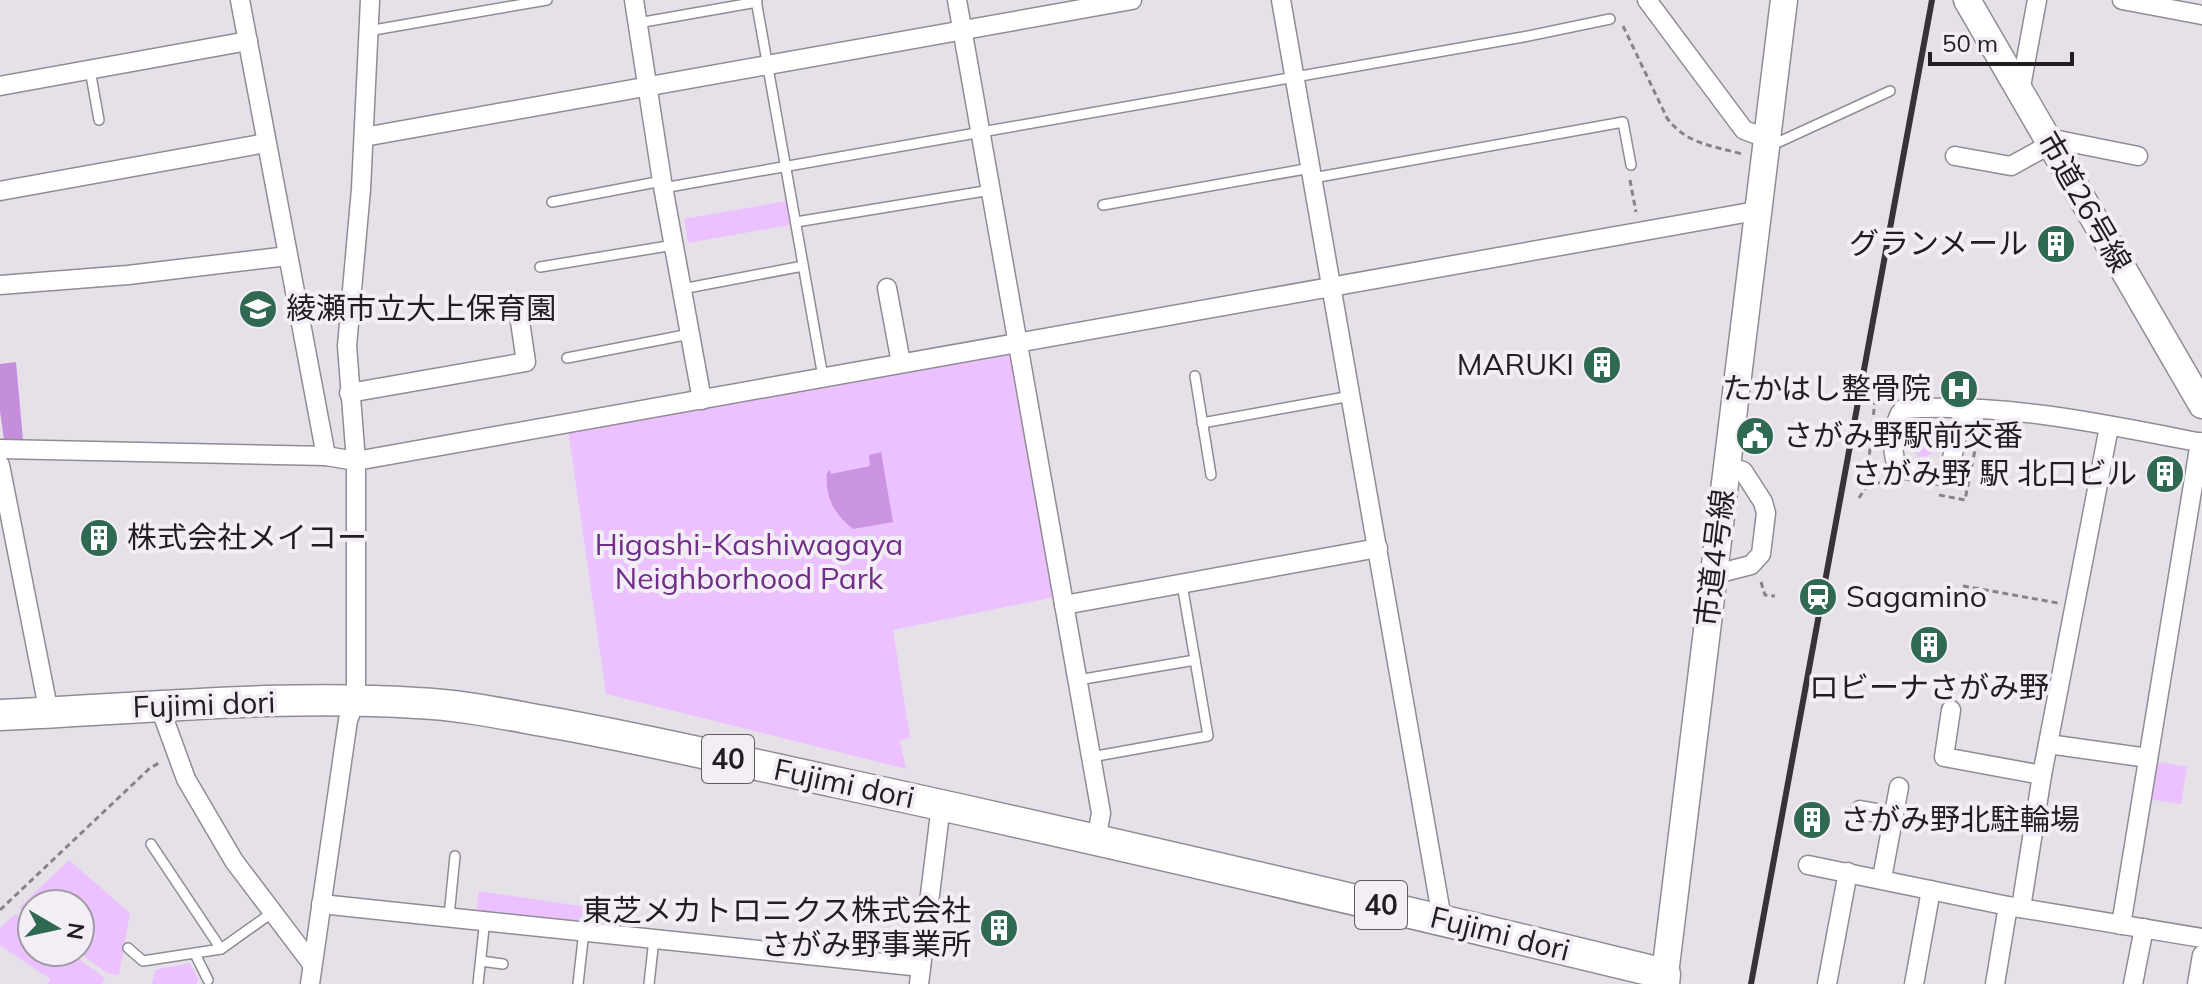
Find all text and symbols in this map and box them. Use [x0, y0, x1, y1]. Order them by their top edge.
scale bar [1930, 16, 2072, 66]
text: 50 m [1942, 28, 1998, 58]
street label: 市道26号線 [2029, 124, 2140, 279]
building icon: グランメール [2035, 223, 2077, 265]
place label: グランメール [1849, 224, 2028, 262]
school or university icon: 綾瀬市立大上保育園 [237, 288, 279, 330]
place label: 綾瀬市立大上保育園 [286, 289, 556, 327]
building icon: MARUKI [1581, 344, 1623, 386]
place label: MARUKI [1457, 345, 1574, 383]
hospital icon: たかはし整骨院 [1938, 368, 1980, 410]
place label: たかはし整骨院 [1722, 369, 1931, 407]
public building icon: さがみ野駅前交番 [1734, 415, 1776, 457]
place label: さがみ野駅前交番 [1783, 416, 2023, 454]
building icon: さがみ野 駅 北口ビル [2144, 453, 2186, 495]
place label: さがみ野 駅 北口ビル [1851, 454, 2137, 492]
street label: 市道4号線 [1687, 487, 1741, 629]
building icon: 株式会社メイコー [78, 517, 120, 559]
place label: 株式会社メイコー [127, 518, 367, 556]
park label: Higashi-Kashiwagaya Neighborhood Park [595, 525, 903, 597]
station icon: Sagamino [1797, 576, 1839, 618]
place label: Sagamino [1846, 577, 1987, 615]
building icon: ロビーナさがみ野 [1908, 624, 1950, 666]
place label: ロビーナさがみ野 [1809, 668, 2049, 706]
street label: Fujimi dori [132, 683, 276, 725]
road number: 40 [702, 735, 754, 783]
street label: Fujimi dori [771, 750, 918, 816]
building icon: さがみ野北駐輪場 [1791, 799, 1833, 841]
place label: さがみ野北駐輪場 [1840, 800, 2080, 838]
road number: 40 [1355, 881, 1407, 929]
north arrow [16, 888, 96, 968]
place label: 東芝メカトロニクス株式会社 さがみ野事業所 [582, 891, 971, 963]
street label: Fujimi dori [1426, 897, 1574, 969]
building icon: 東芝メカトロニクス株式会社 さがみ野事業所 [978, 907, 1020, 949]
text: N [61, 921, 91, 942]

